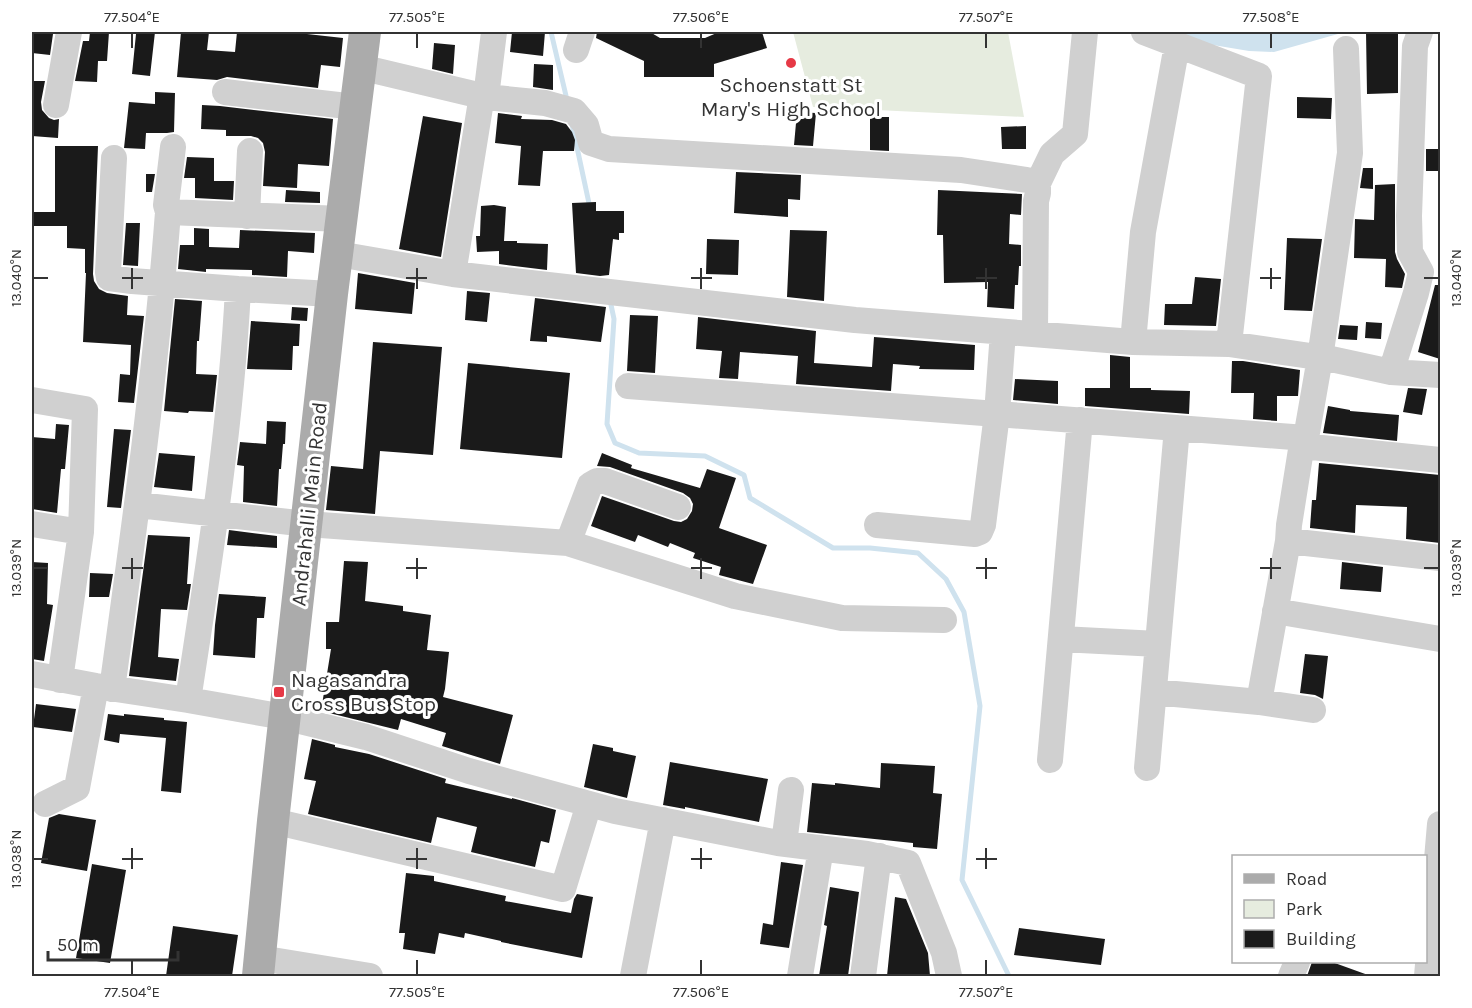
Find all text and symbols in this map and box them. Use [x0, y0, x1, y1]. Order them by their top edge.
text: 77.504°E [104, 8, 160, 26]
text: 77.505°E [389, 8, 445, 26]
text: 77.506°E [673, 8, 729, 26]
text: 77.507°E [959, 8, 1013, 26]
text: 77.508°E [1243, 8, 1299, 26]
marker: Schoenstatt St Mary's High School [784, 56, 798, 70]
place label: Schoenstatt St Mary's High School [701, 73, 881, 121]
text: 13.040°N [7, 249, 25, 307]
text: 13.040°N [1447, 249, 1465, 307]
street label: Andrahalli Main Road [286, 401, 332, 607]
text: 13.039°N [7, 539, 25, 597]
text: 13.039°N [1447, 539, 1465, 597]
place label: Nagasandra Cross Bus Stop [291, 668, 436, 716]
marker: Nagasandra Cross Bus Stop [272, 685, 286, 699]
text: 13.038°N [7, 830, 25, 888]
legend [1232, 855, 1427, 963]
text: Road [1286, 868, 1327, 890]
text: Park [1286, 898, 1323, 920]
scale bar [48, 924, 178, 962]
text: Building [1286, 928, 1356, 950]
text: 50 m [57, 934, 99, 956]
text: 77.504°E [104, 983, 160, 1001]
text: 77.505°E [389, 983, 445, 1001]
text: 77.506°E [673, 983, 729, 1001]
text: 77.507°E [959, 983, 1013, 1001]

